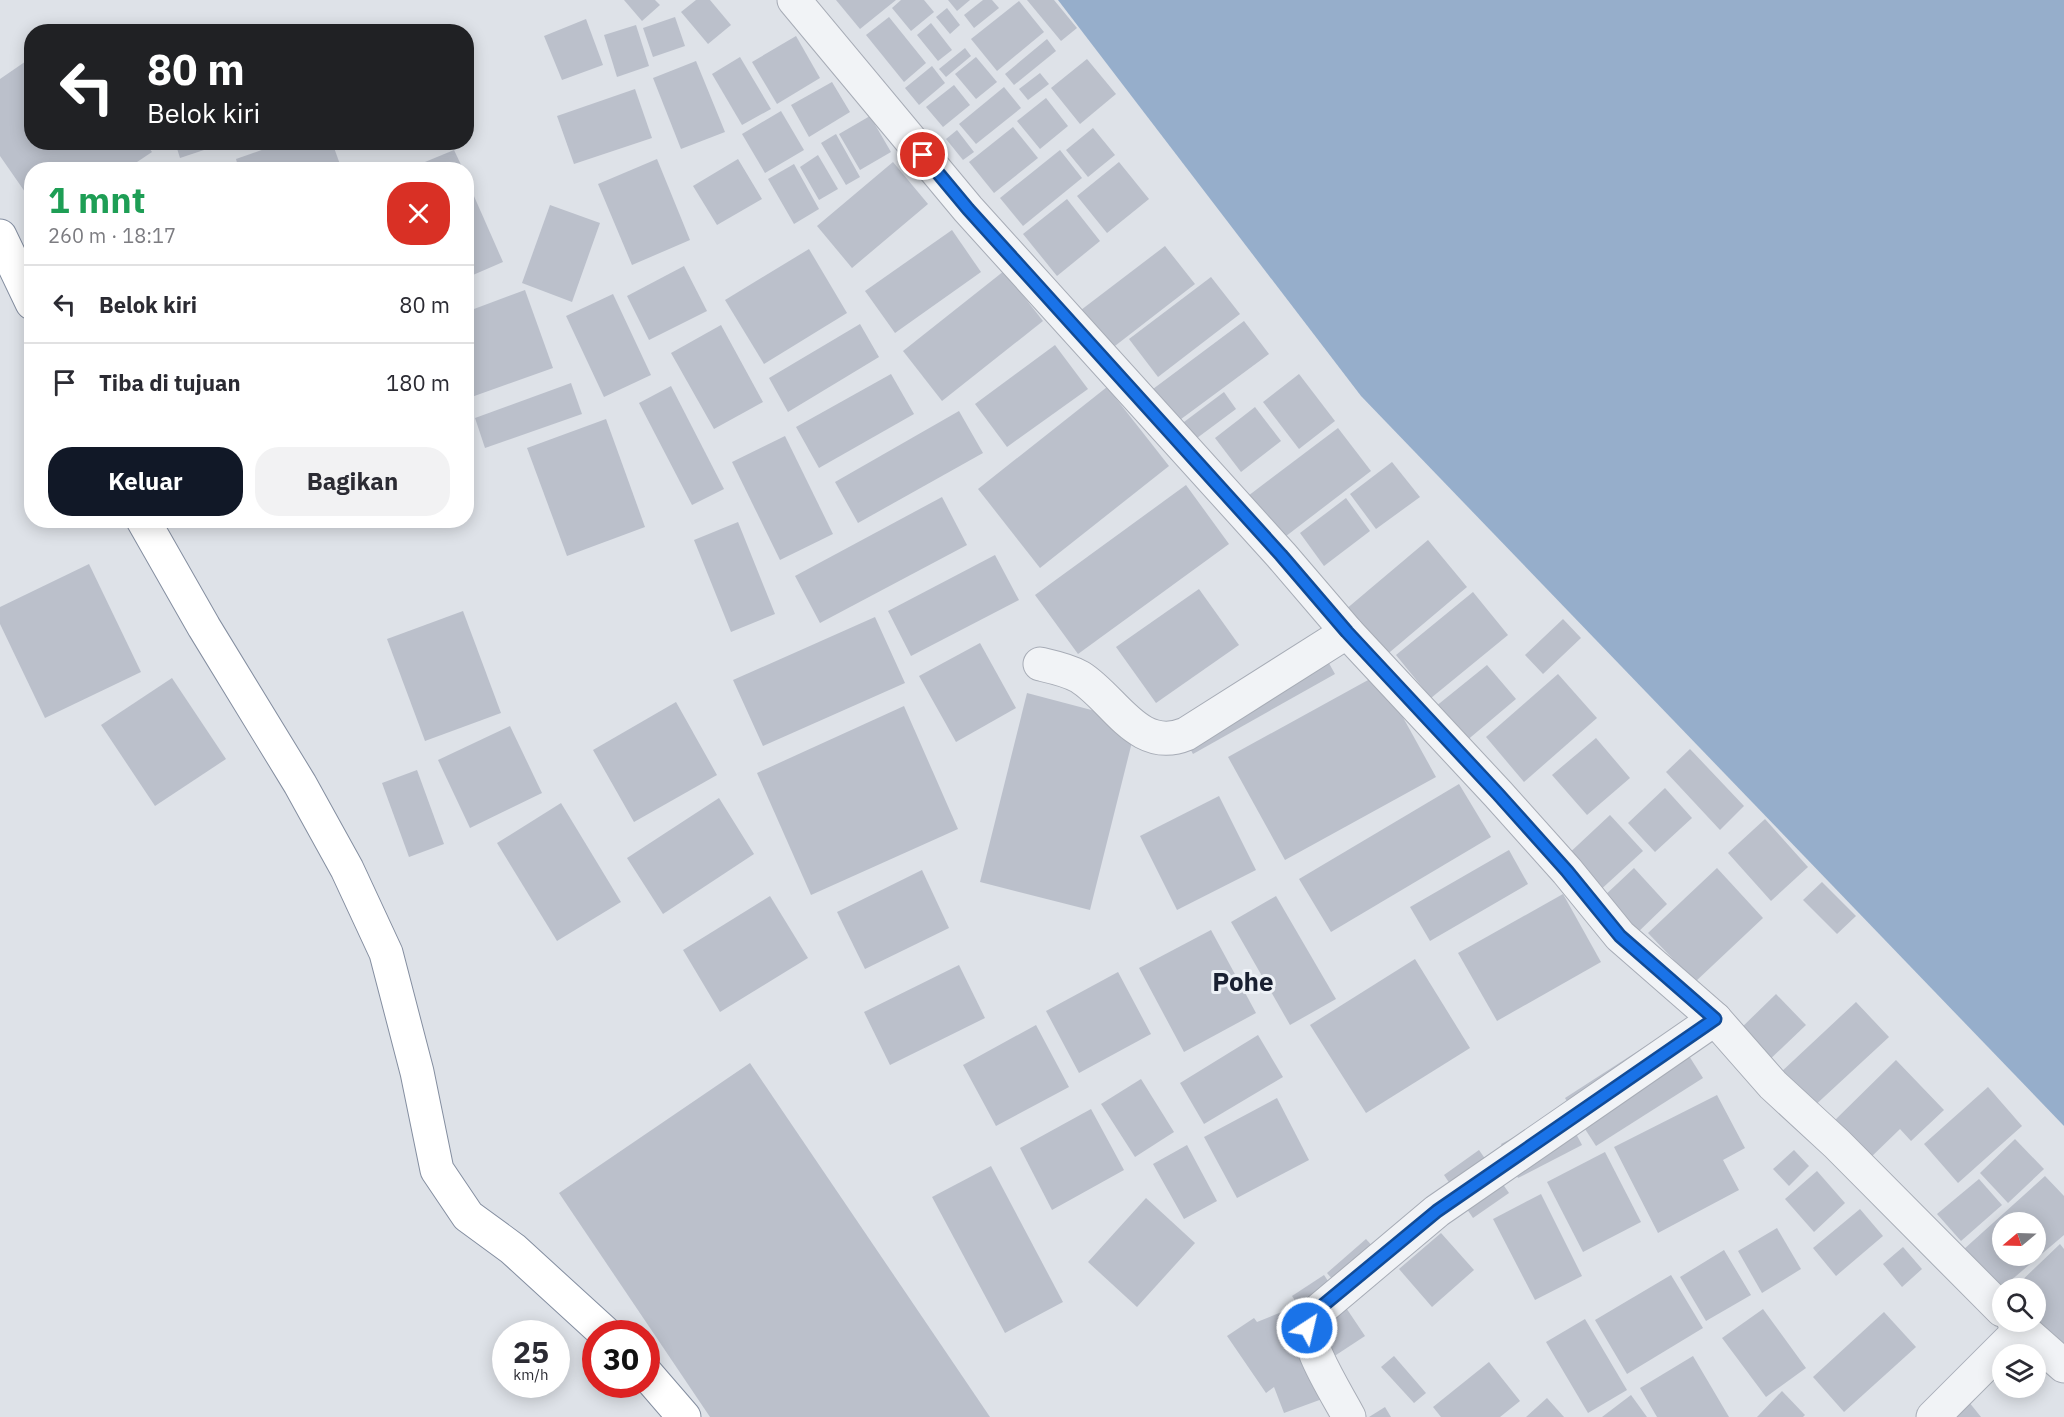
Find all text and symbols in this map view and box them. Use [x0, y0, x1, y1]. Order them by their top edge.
text: 80 m [147, 42, 245, 97]
icon: left [48, 48, 126, 126]
text: Belok kiri [147, 95, 260, 130]
pin [897, 129, 948, 180]
icon: arrive [906, 138, 939, 171]
text: 1 mnt [48, 176, 146, 223]
button: close [387, 182, 450, 245]
text: 260 m · 18:17 [48, 222, 176, 249]
icon: left [48, 288, 81, 321]
text: Belok kiri [99, 290, 197, 319]
text: 80 m [399, 290, 450, 319]
icon: arrive [48, 366, 81, 399]
text: Tiba di tujuan [99, 368, 241, 397]
text: 180 m [386, 368, 450, 397]
button: Keluar [48, 447, 243, 516]
button: Bagikan [255, 447, 450, 516]
district label: Pohe [1212, 964, 1274, 998]
north arrow [1992, 1212, 2046, 1266]
map controls [1992, 1212, 2046, 1398]
button: search [1992, 1278, 2046, 1332]
position arrow [1275, 1296, 1339, 1360]
speed limit sign: 30 [582, 1320, 660, 1398]
text: 25 [513, 1332, 549, 1371]
button: layers [1992, 1344, 2046, 1398]
text: km/h [513, 1365, 549, 1384]

